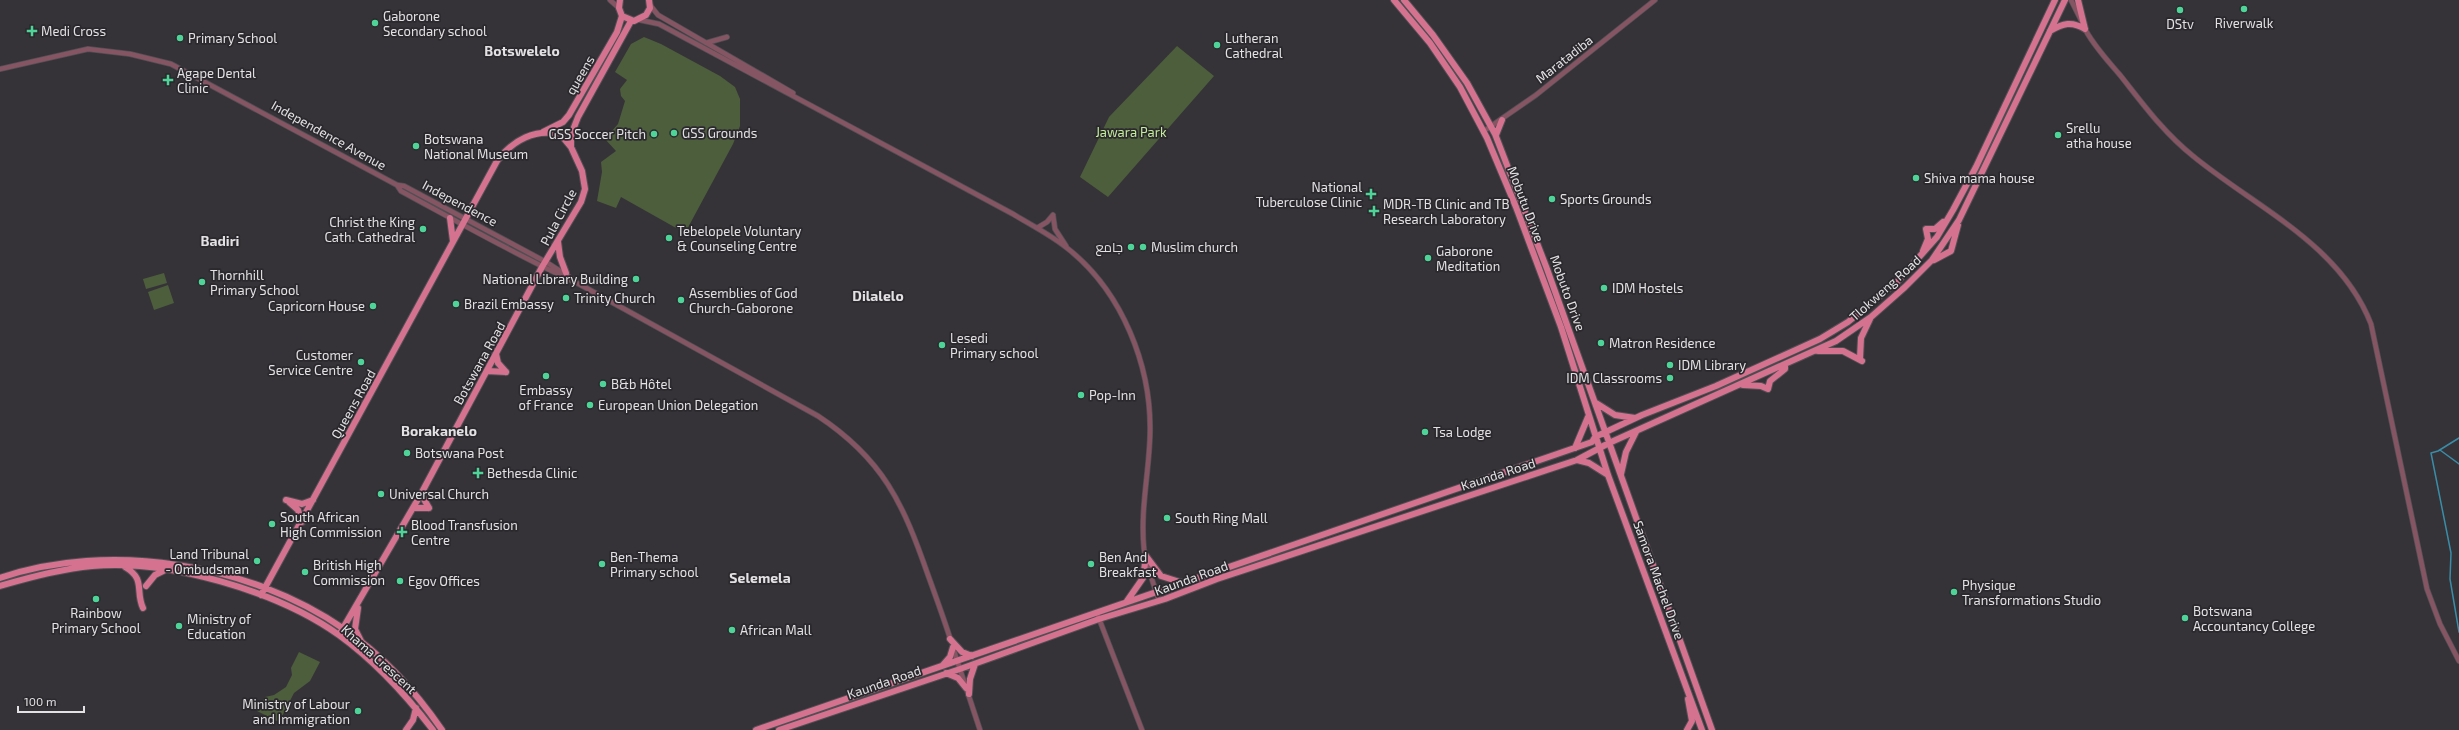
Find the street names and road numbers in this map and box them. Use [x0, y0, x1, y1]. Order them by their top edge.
street label: Maratadiba [1532, 32, 1596, 86]
street label: queens [562, 52, 598, 98]
street label: Independence Avenue [269, 97, 389, 173]
street label: Mobutu Drive [1504, 164, 1548, 244]
street label: Independence [420, 177, 500, 229]
street label: Pula Circle [536, 186, 580, 248]
street label: Tlokweng Road [1846, 252, 1924, 324]
street label: Mobuto Drive [1547, 253, 1589, 333]
street label: Botswana Road [450, 319, 508, 407]
street label: Queens Road [327, 366, 379, 442]
street label: Kaunda Road [1459, 454, 1537, 494]
street label: Samora Machel Drive [1630, 518, 1688, 642]
street label: Kaunda Road [1152, 557, 1230, 599]
street label: Khama Crescent [338, 621, 420, 697]
street label: Kaunda Road [845, 662, 923, 702]

